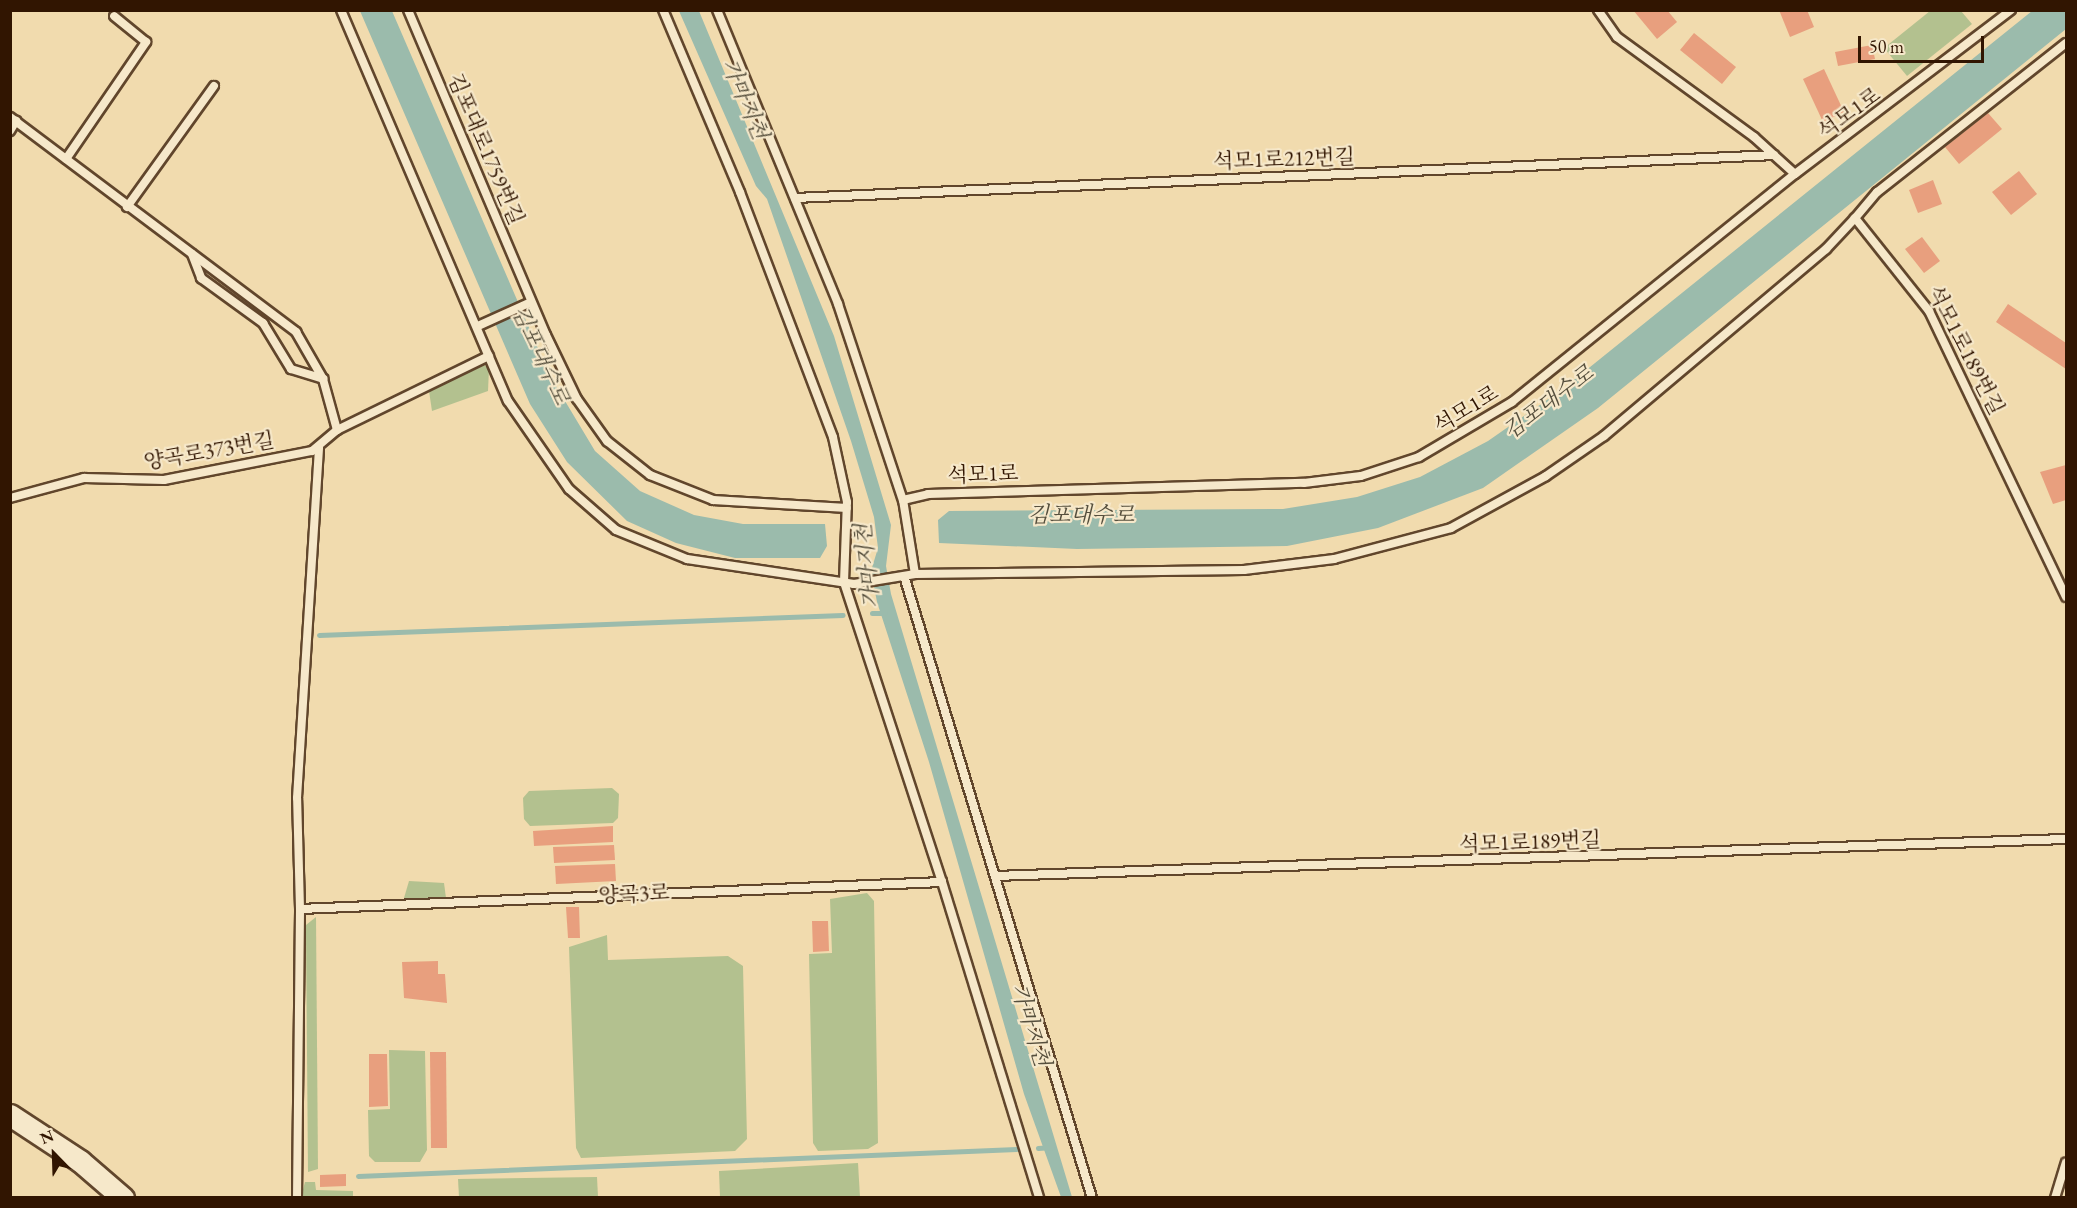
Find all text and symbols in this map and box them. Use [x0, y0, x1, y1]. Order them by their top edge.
scale bar [1861, 24, 1987, 62]
text: 50 m [1869, 35, 1904, 58]
water label: 가마지천 [716, 55, 774, 143]
street label: 김포대로1759번길 [443, 69, 529, 229]
street label: 석모1로 [1813, 82, 1885, 144]
street label: 석모1로212번길 [1213, 144, 1355, 174]
street label: 석모1로189번길 [1923, 281, 2009, 419]
water label: 김포대수로 [507, 301, 575, 409]
water label: 김포대수로 [1498, 359, 1598, 445]
street label: 석모1로 [1429, 380, 1503, 438]
street label: 양곡로373번길 [142, 427, 276, 475]
street label: 석모1로 [947, 460, 1019, 488]
water label: 김포대수로 [1028, 502, 1134, 528]
water label: 가마지천 [849, 522, 885, 610]
street label: 석모1로189번길 [1459, 827, 1601, 857]
street label: 양곡3로 [598, 880, 670, 908]
water label: 가마지천 [1006, 980, 1056, 1070]
north arrow [24, 1124, 84, 1184]
text: N [37, 1125, 57, 1149]

